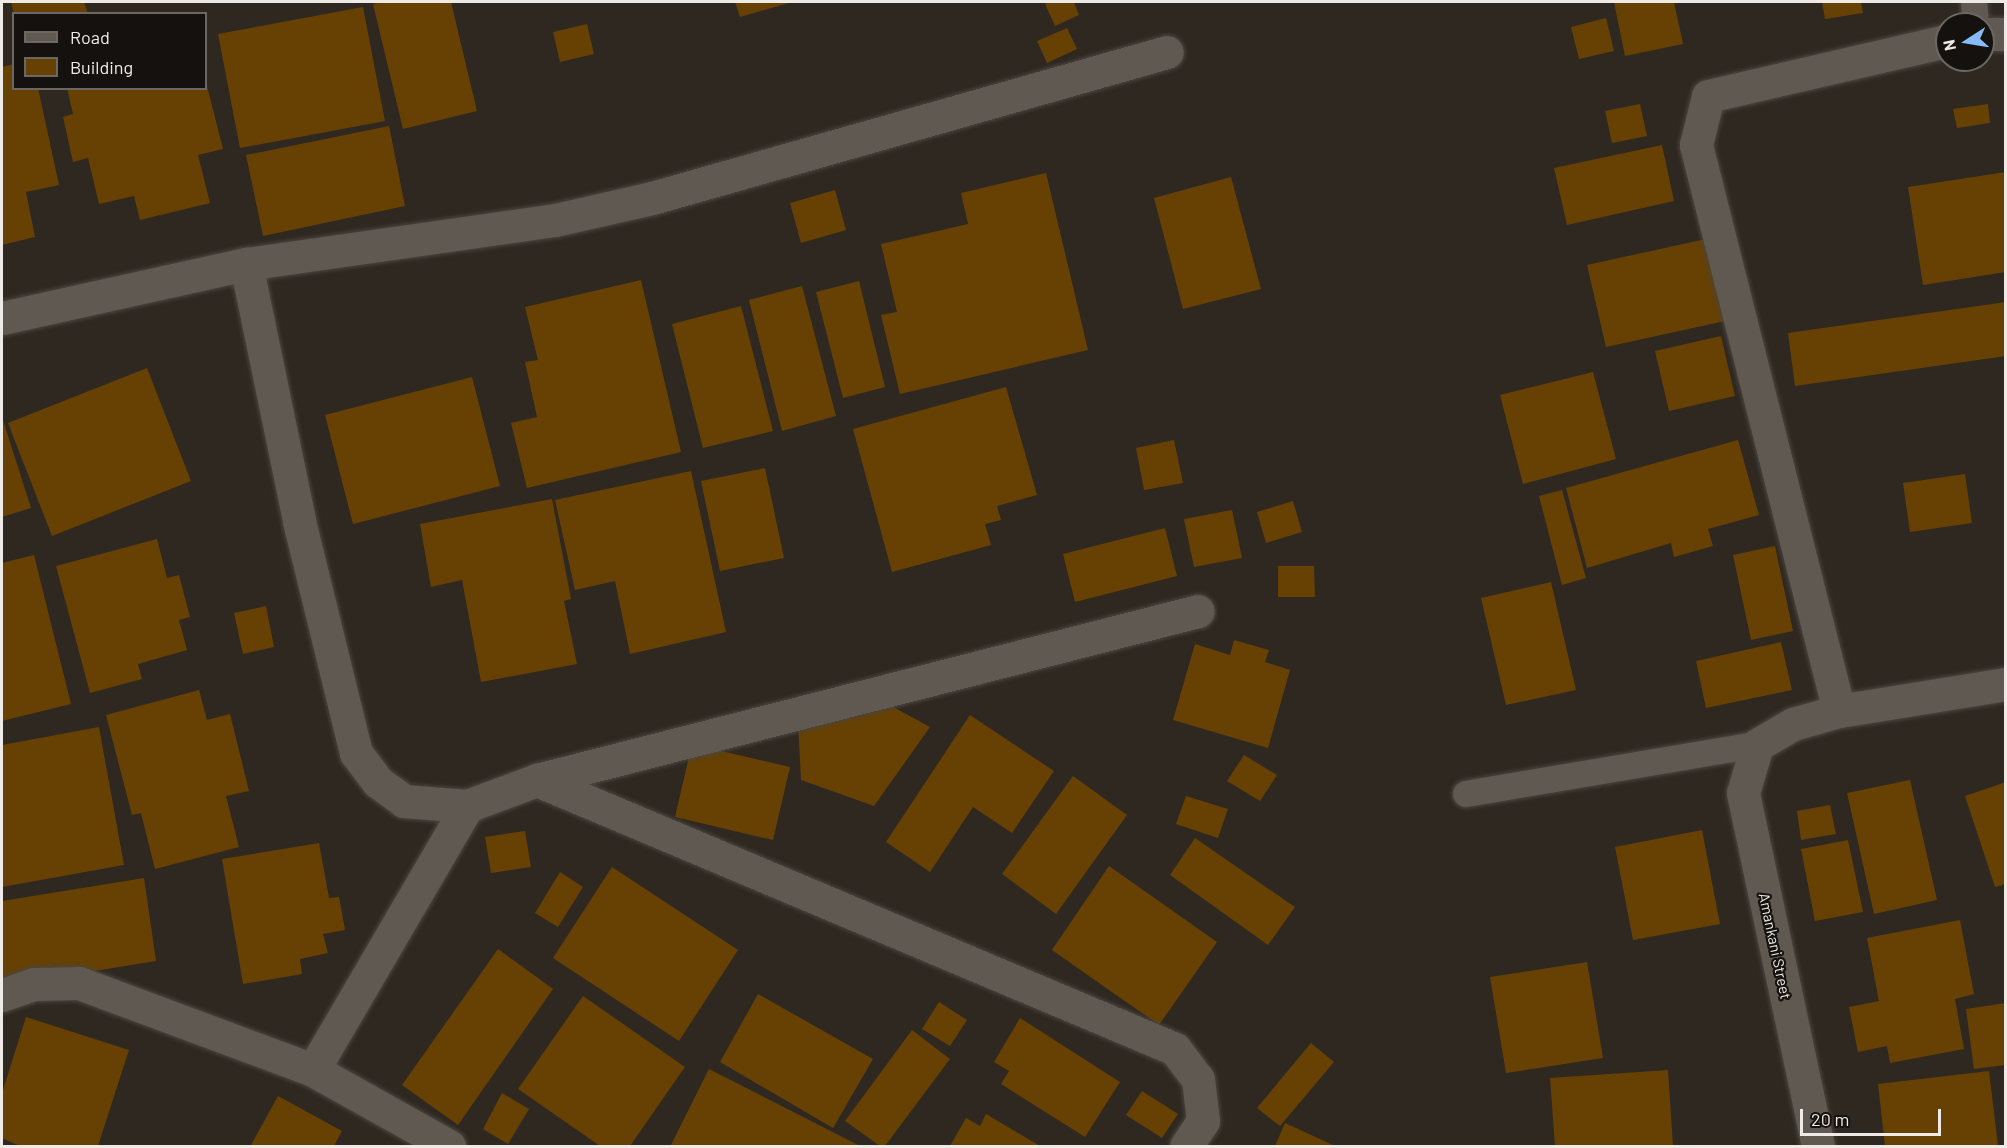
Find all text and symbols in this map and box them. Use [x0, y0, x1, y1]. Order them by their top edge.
legend [12, 12, 207, 90]
north arrow [1935, 12, 1995, 72]
text: Road [70, 26, 110, 48]
text: N [1938, 38, 1959, 53]
text: Building [70, 56, 133, 78]
street label: Amankani Street [1755, 891, 1795, 1001]
scale bar [1803, 1097, 1944, 1135]
text: 20 m [1811, 1108, 1849, 1130]

